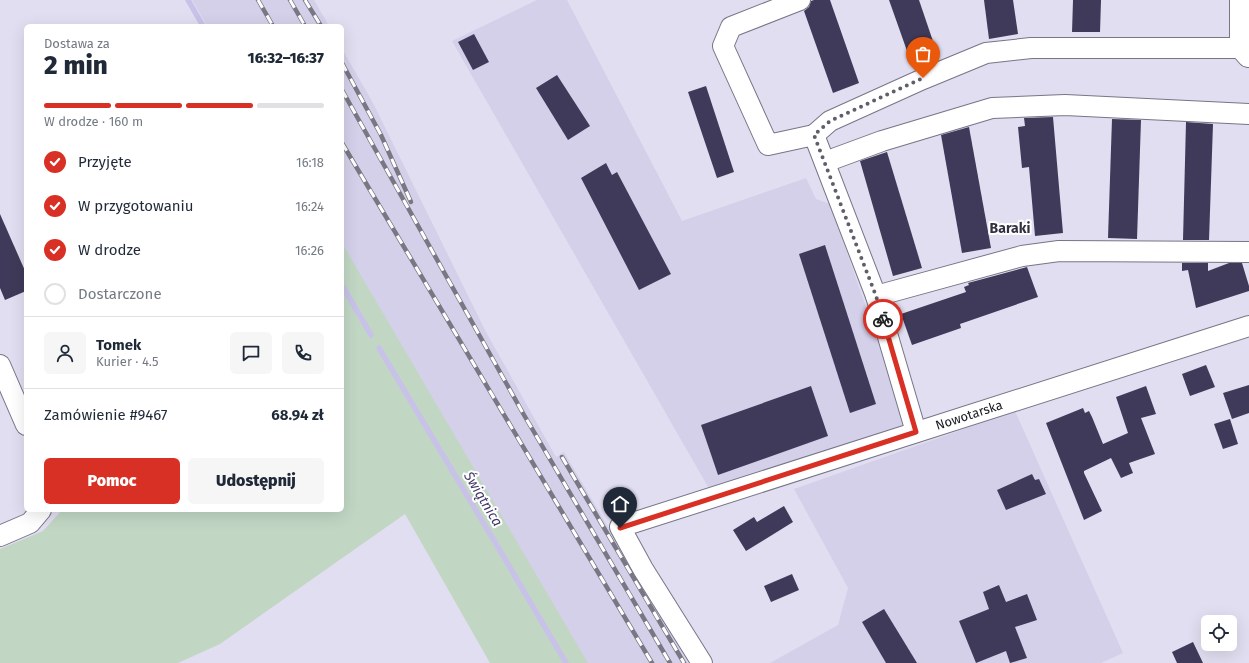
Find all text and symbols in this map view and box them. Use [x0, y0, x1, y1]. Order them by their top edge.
text: Dostawa za [44, 36, 110, 51]
pin [906, 37, 940, 78]
icon: bag [912, 43, 934, 65]
text: 16:32–16:37 [248, 49, 324, 67]
text: 2 min [44, 50, 108, 81]
text: W drodze · 160 m [44, 114, 143, 129]
icon: check [44, 151, 66, 173]
text: Przyjęte [78, 153, 132, 171]
text: 16:18 [296, 155, 324, 170]
icon: check [44, 195, 66, 217]
text: W przygotowaniu [78, 197, 194, 215]
text: 16:24 [295, 199, 324, 214]
district label: Baraki [990, 220, 1030, 237]
icon: check [44, 239, 66, 261]
text: W drodze [78, 241, 141, 259]
text: 16:26 [295, 243, 324, 258]
text: Dostarczone [78, 285, 162, 303]
courier [863, 299, 903, 339]
icon: bike [872, 308, 894, 330]
button: person [44, 332, 86, 374]
button: chat [230, 332, 272, 374]
button: phone [282, 332, 324, 374]
text: Tomek [96, 336, 141, 354]
text: Kurier · 4.5 [96, 354, 159, 369]
street label: Nowotarska [934, 397, 1004, 433]
text: Zamówienie #9467 [44, 406, 167, 424]
text: 68.94 zł [271, 406, 324, 424]
button: Pomoc [44, 458, 180, 504]
button: Udostępnij [188, 458, 324, 504]
water label: Świątnica [460, 467, 507, 529]
pin [603, 487, 637, 528]
icon: home [609, 493, 631, 515]
map controls [1201, 615, 1237, 651]
button: locate [1201, 615, 1237, 651]

